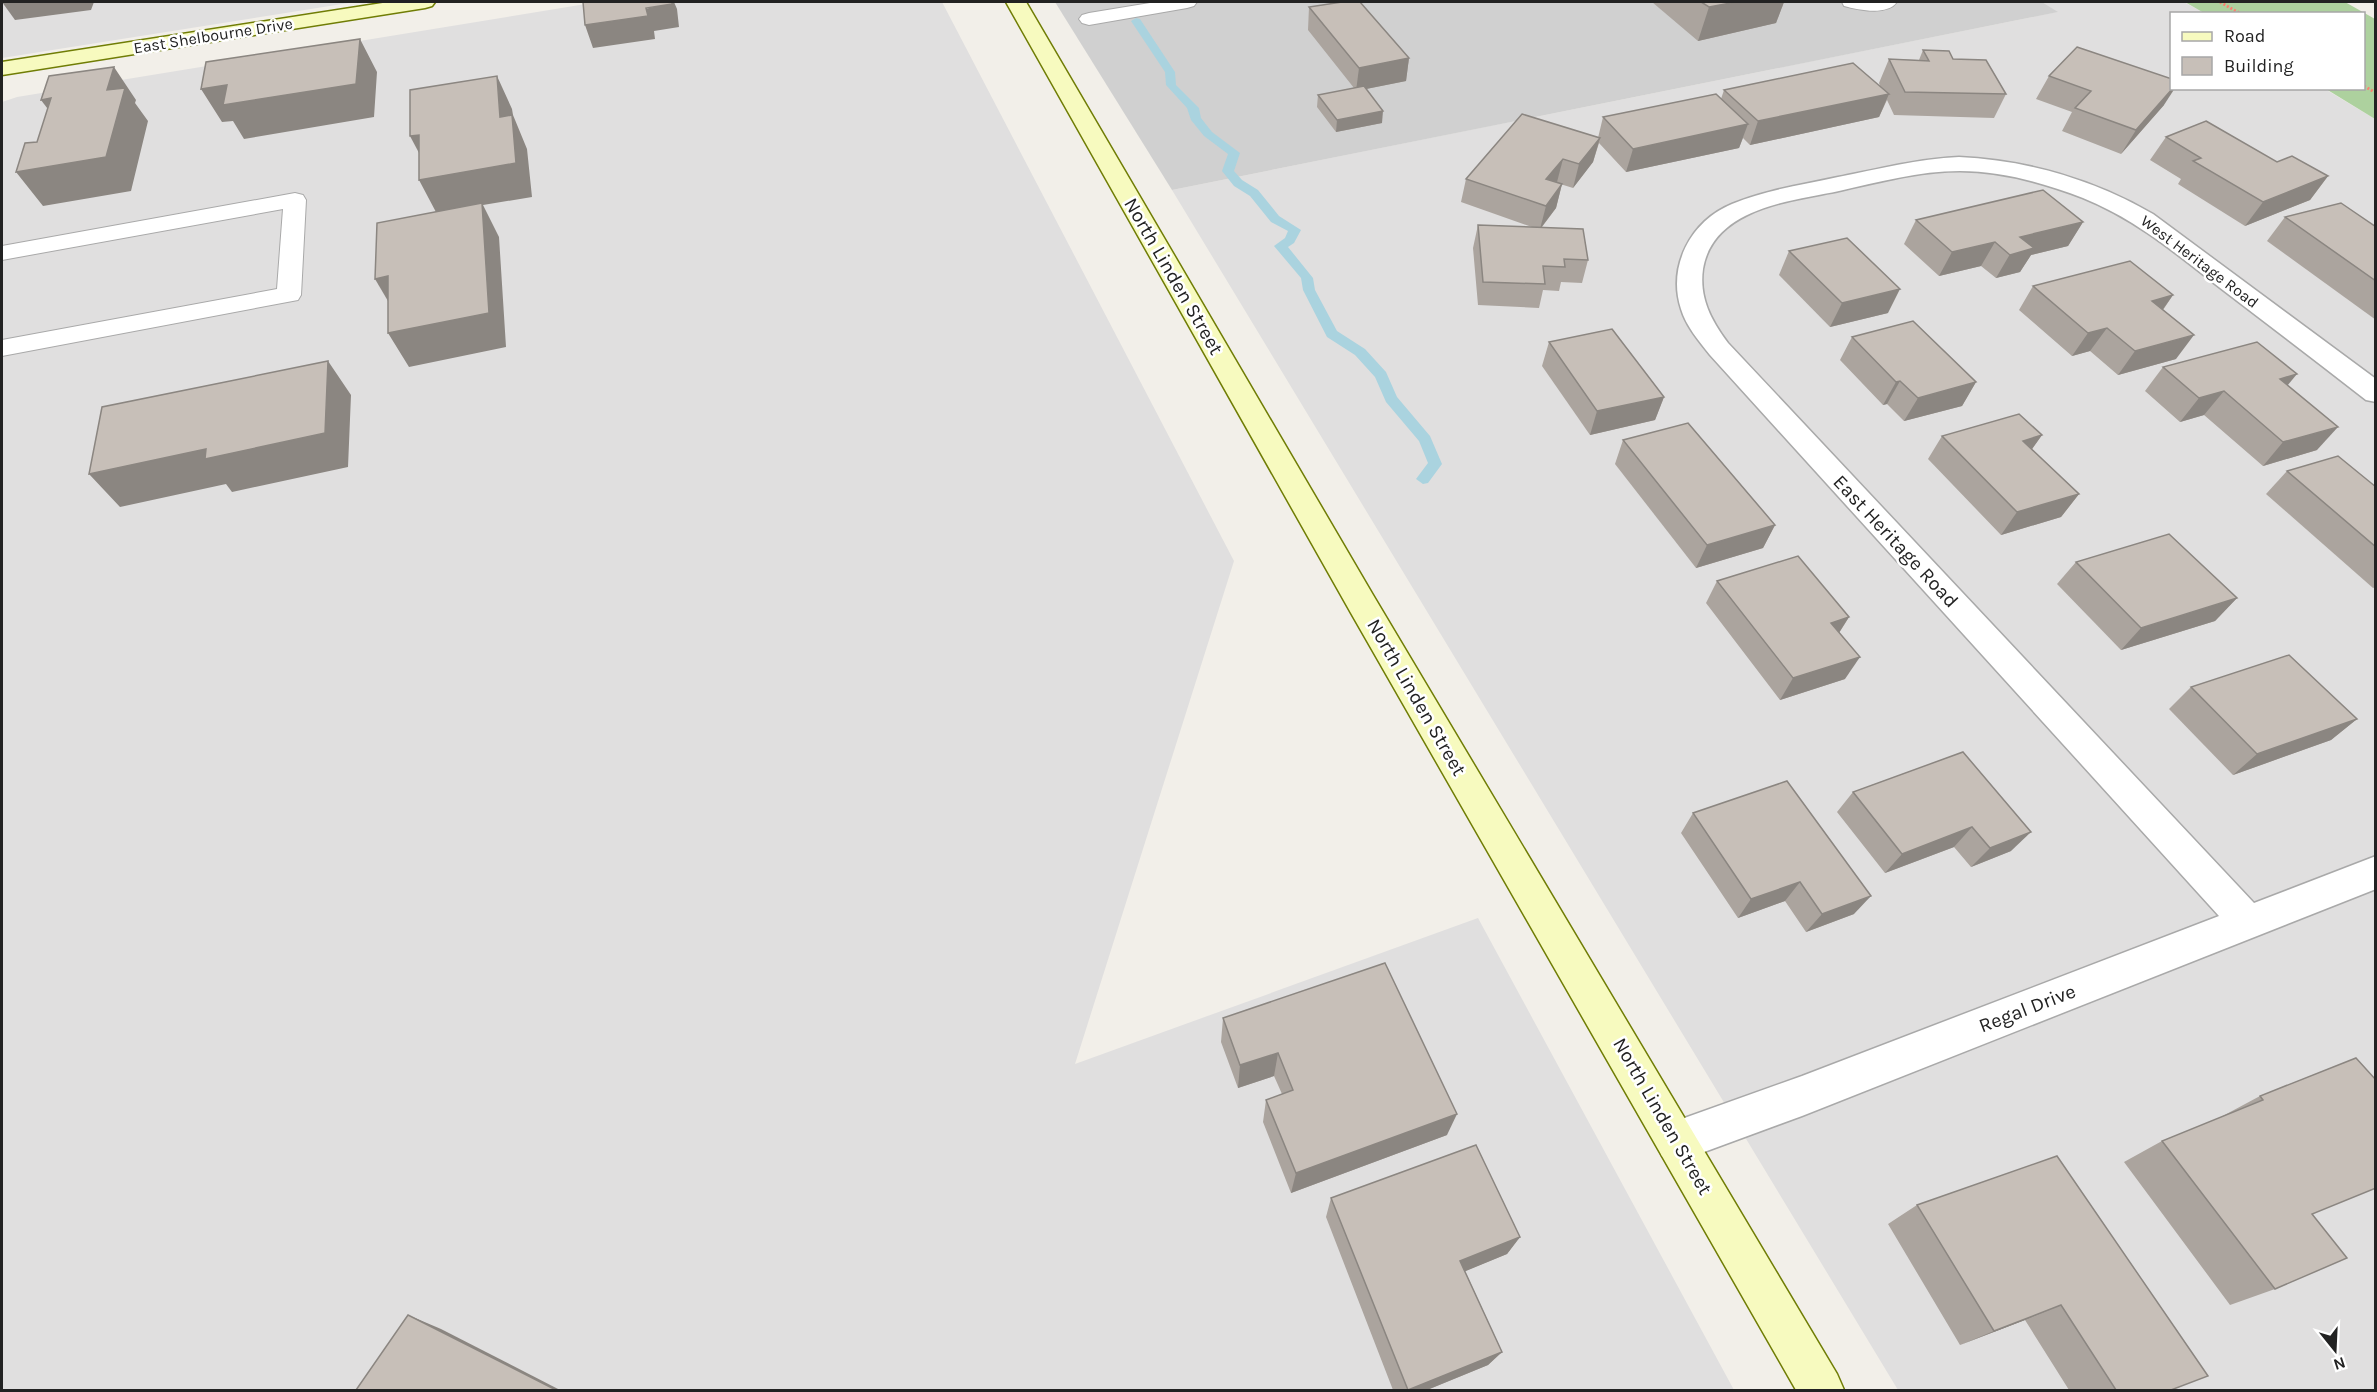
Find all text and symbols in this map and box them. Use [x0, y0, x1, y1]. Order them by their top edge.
legend [2170, 12, 2365, 90]
street label: East Shelbourne Drive [132, 14, 294, 57]
text: Road [2224, 25, 2265, 47]
text: Building [2224, 55, 2294, 77]
street label: North Linden Street [1119, 194, 1228, 359]
street label: West Heritage Road [2137, 211, 2262, 312]
street label: East Heritage Road [1828, 470, 1963, 612]
street label: North Linden Street [1362, 615, 1471, 780]
street label: Regal Drive [1975, 979, 2079, 1037]
street label: North Linden Street [1608, 1034, 1717, 1199]
north arrow [2305, 1320, 2365, 1380]
text: N [2331, 1353, 2348, 1375]

